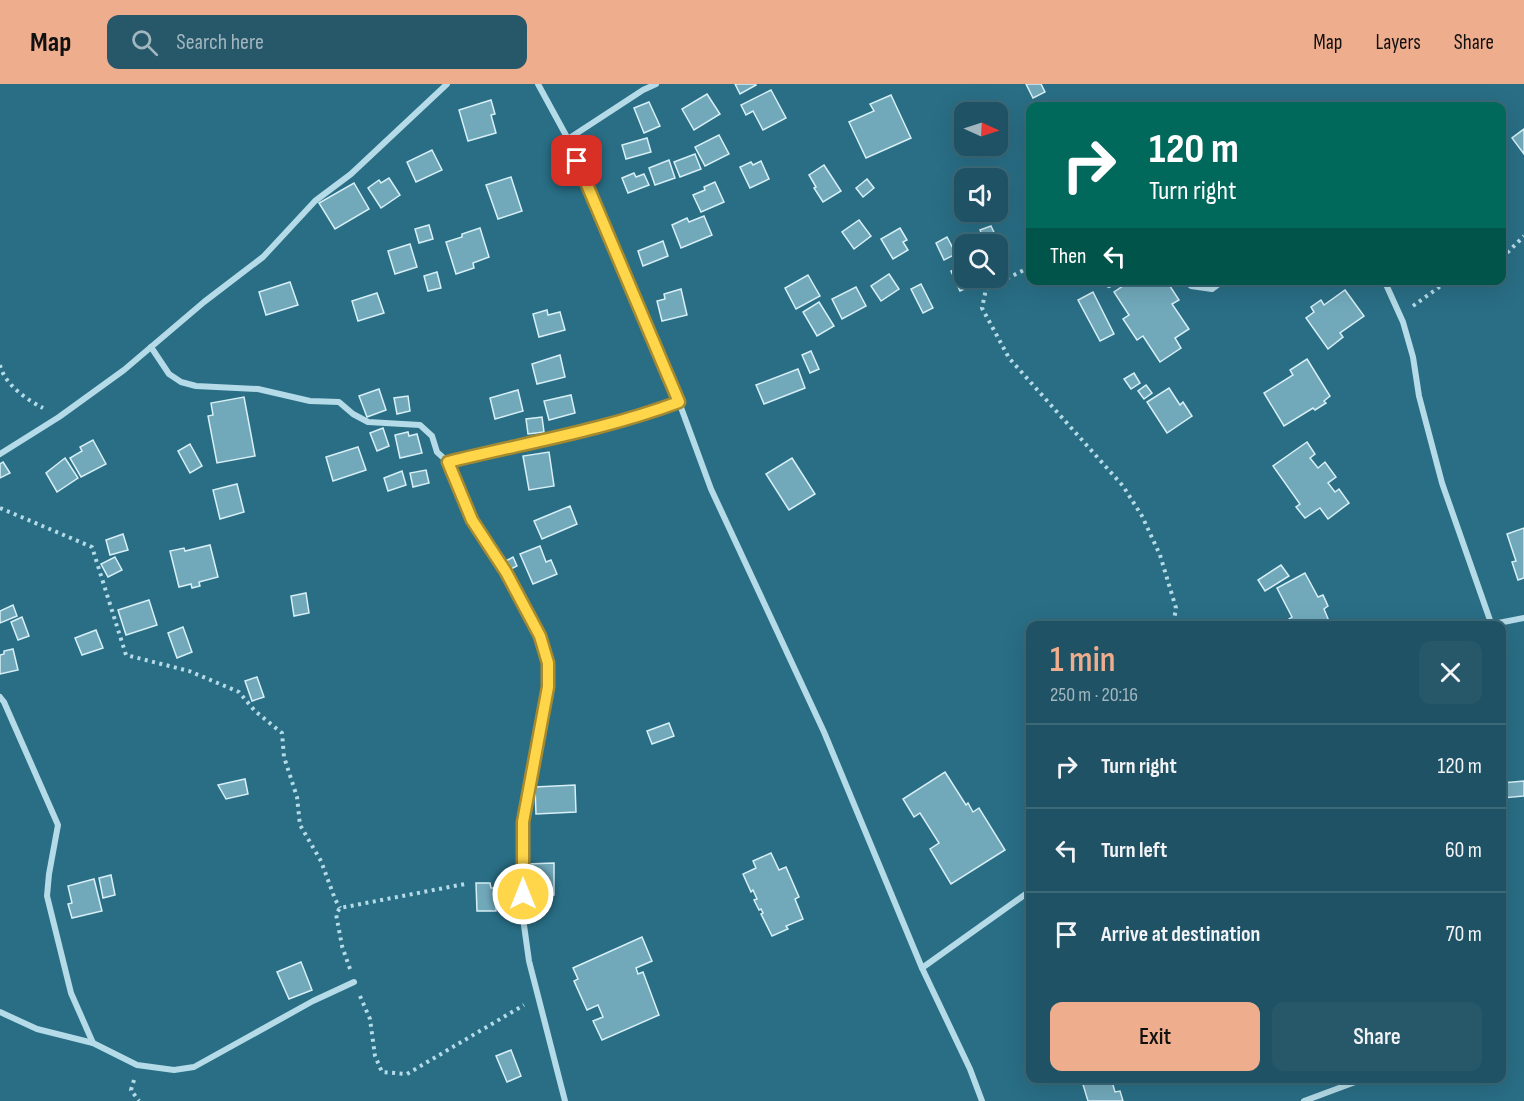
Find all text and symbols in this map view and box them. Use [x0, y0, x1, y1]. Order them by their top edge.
search box [107, 15, 527, 69]
text: Map [30, 26, 71, 59]
icon: search [128, 26, 161, 59]
text: Search here [176, 29, 264, 56]
text: Map [1313, 30, 1342, 55]
text: Layers [1375, 30, 1421, 55]
text: Share [1454, 30, 1494, 55]
north arrow [954, 102, 1008, 156]
map controls [954, 102, 1008, 288]
text: 120 m [1149, 124, 1239, 175]
icon: right [1050, 126, 1128, 204]
pin [551, 135, 602, 186]
icon: arrive [560, 144, 593, 177]
button: sound [954, 168, 1008, 222]
text: Turn right [1149, 175, 1236, 207]
button: search [954, 234, 1008, 288]
icon: left [1098, 240, 1131, 273]
text: Then [1050, 243, 1086, 270]
text: 1 min [1050, 639, 1115, 682]
button: close [1419, 641, 1482, 704]
text: 250 m · 20:16 [1050, 683, 1138, 707]
icon: right [1050, 750, 1083, 783]
text: Turn right [1101, 753, 1177, 780]
text: 120 m [1438, 753, 1482, 780]
icon: left [1050, 834, 1083, 867]
text: Turn left [1101, 837, 1167, 864]
text: 60 m [1445, 837, 1482, 864]
position arrow [491, 862, 555, 926]
icon: arrive [1050, 918, 1083, 951]
text: Arrive at destination [1101, 921, 1260, 948]
text: 70 m [1446, 921, 1482, 948]
button: Exit [1050, 1002, 1260, 1071]
button: Share [1272, 1002, 1482, 1071]

